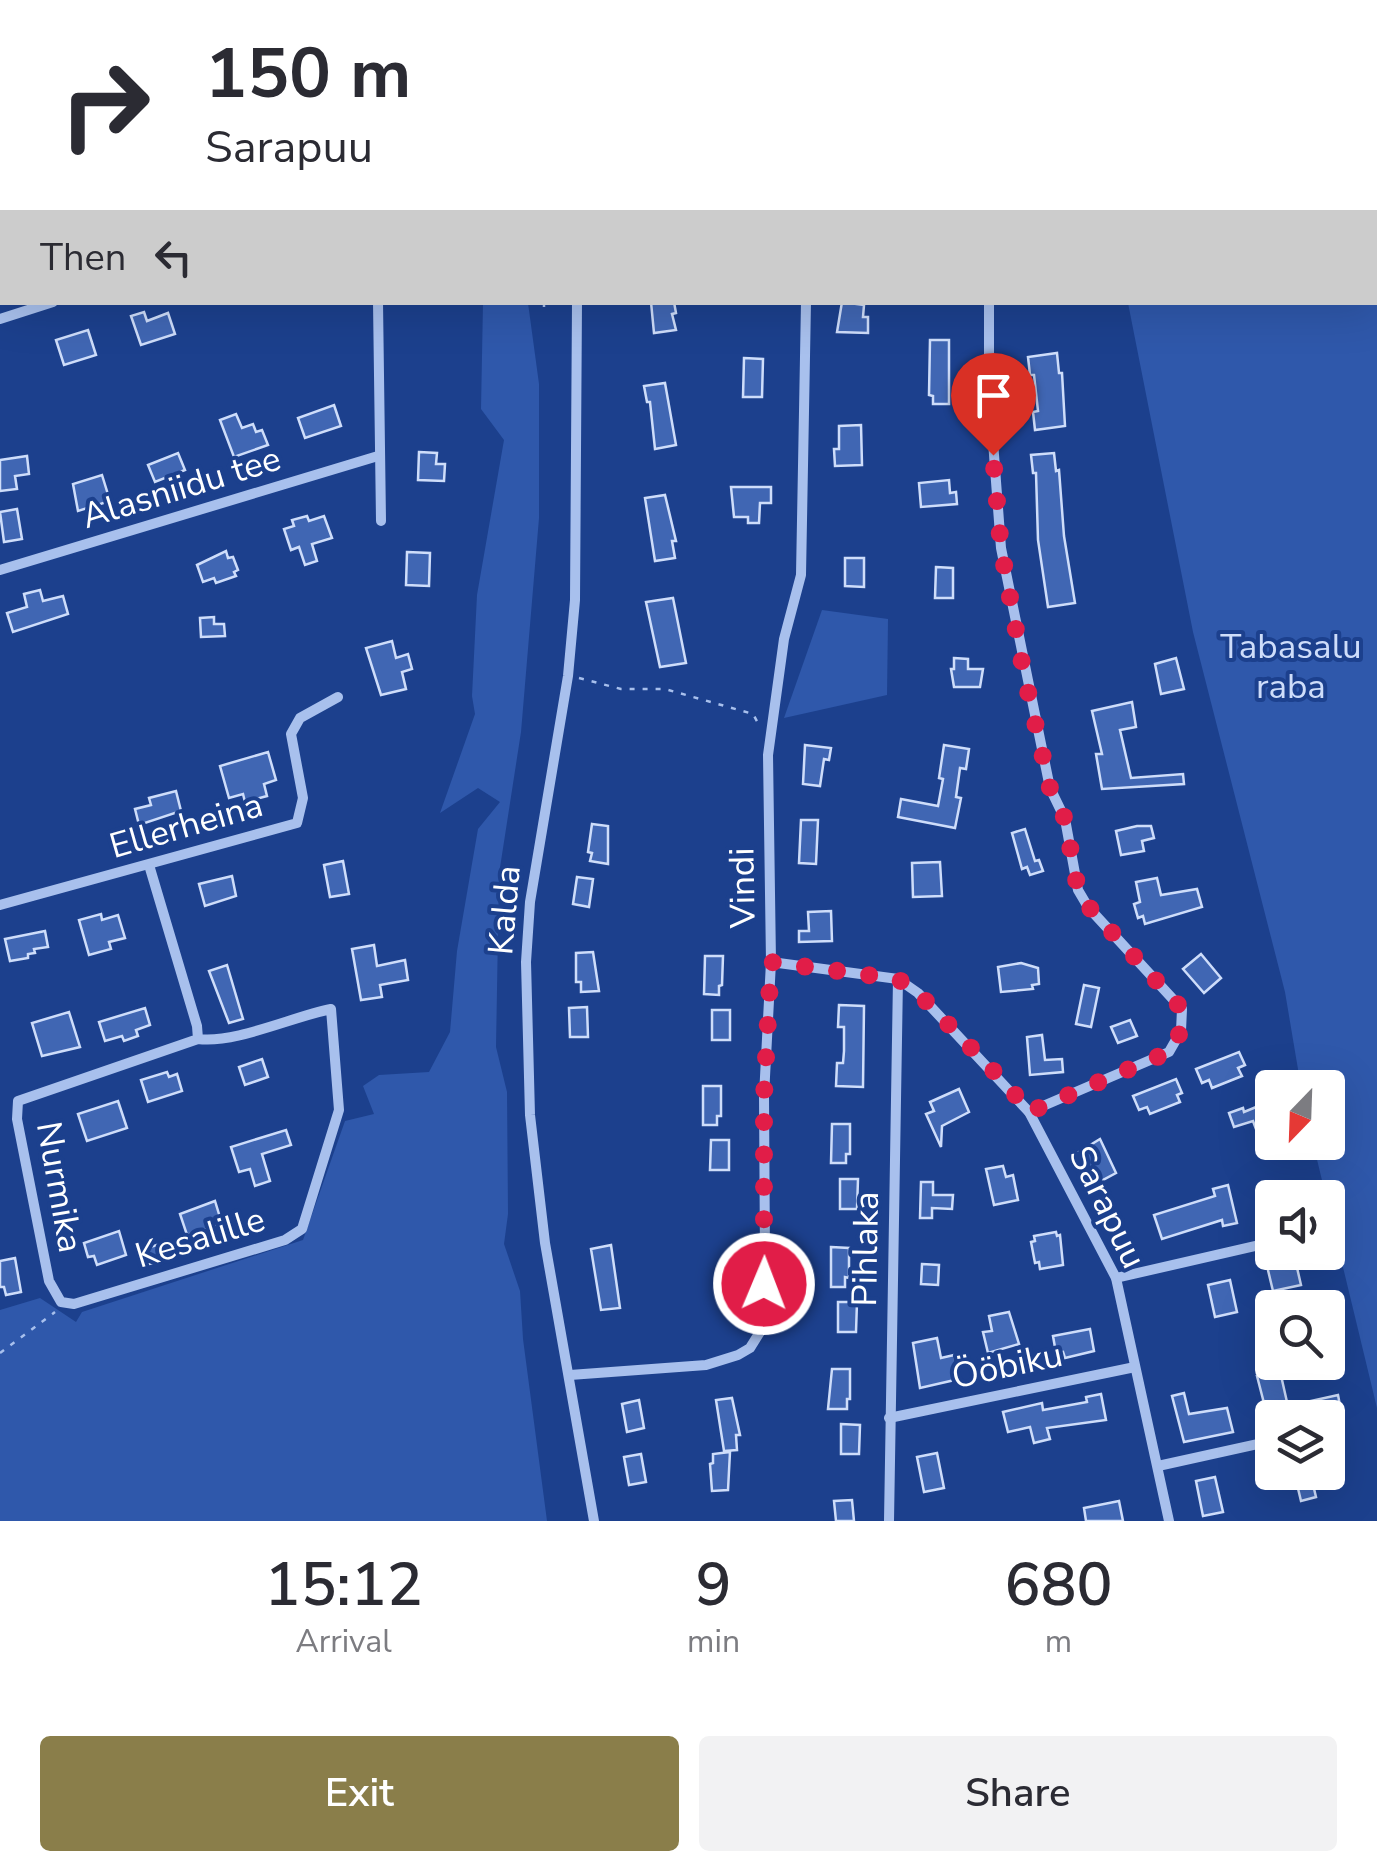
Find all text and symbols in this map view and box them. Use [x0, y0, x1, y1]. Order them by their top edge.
text: 150 m [205, 26, 411, 122]
icon: right [40, 40, 170, 170]
text: Sarapuu [205, 117, 373, 178]
icon: left [146, 230, 201, 285]
text: Then [40, 232, 126, 283]
pin [951, 353, 1036, 456]
icon: arrive [966, 368, 1021, 423]
street label: Alasniidu tee [76, 435, 286, 540]
park label: Tabasalu raba [1220, 623, 1362, 710]
street label: Ellerheina [104, 781, 268, 870]
street label: Vindi [718, 847, 767, 930]
street label: Kalda [477, 863, 532, 957]
north arrow [1255, 1070, 1345, 1160]
map controls [1255, 1070, 1345, 1490]
street label: Nurmika [25, 1118, 94, 1256]
street label: Sarapuu [1058, 1138, 1157, 1276]
button: sound [1255, 1180, 1345, 1270]
street label: Pihlaka [841, 1191, 890, 1307]
street label: Kesalille [130, 1196, 271, 1279]
position arrow [712, 1232, 816, 1336]
button: search [1255, 1290, 1345, 1380]
street label: Ööbiku [947, 1331, 1067, 1400]
button: layers [1255, 1400, 1345, 1490]
text: 15:12 [264, 1544, 423, 1626]
text: 9 [696, 1544, 732, 1626]
text: 680 [1005, 1544, 1113, 1626]
text: Arrival [295, 1620, 392, 1663]
text: min [687, 1620, 740, 1663]
text: m [1045, 1620, 1072, 1663]
button: Exit [40, 1736, 679, 1851]
button: Share [699, 1736, 1337, 1851]

